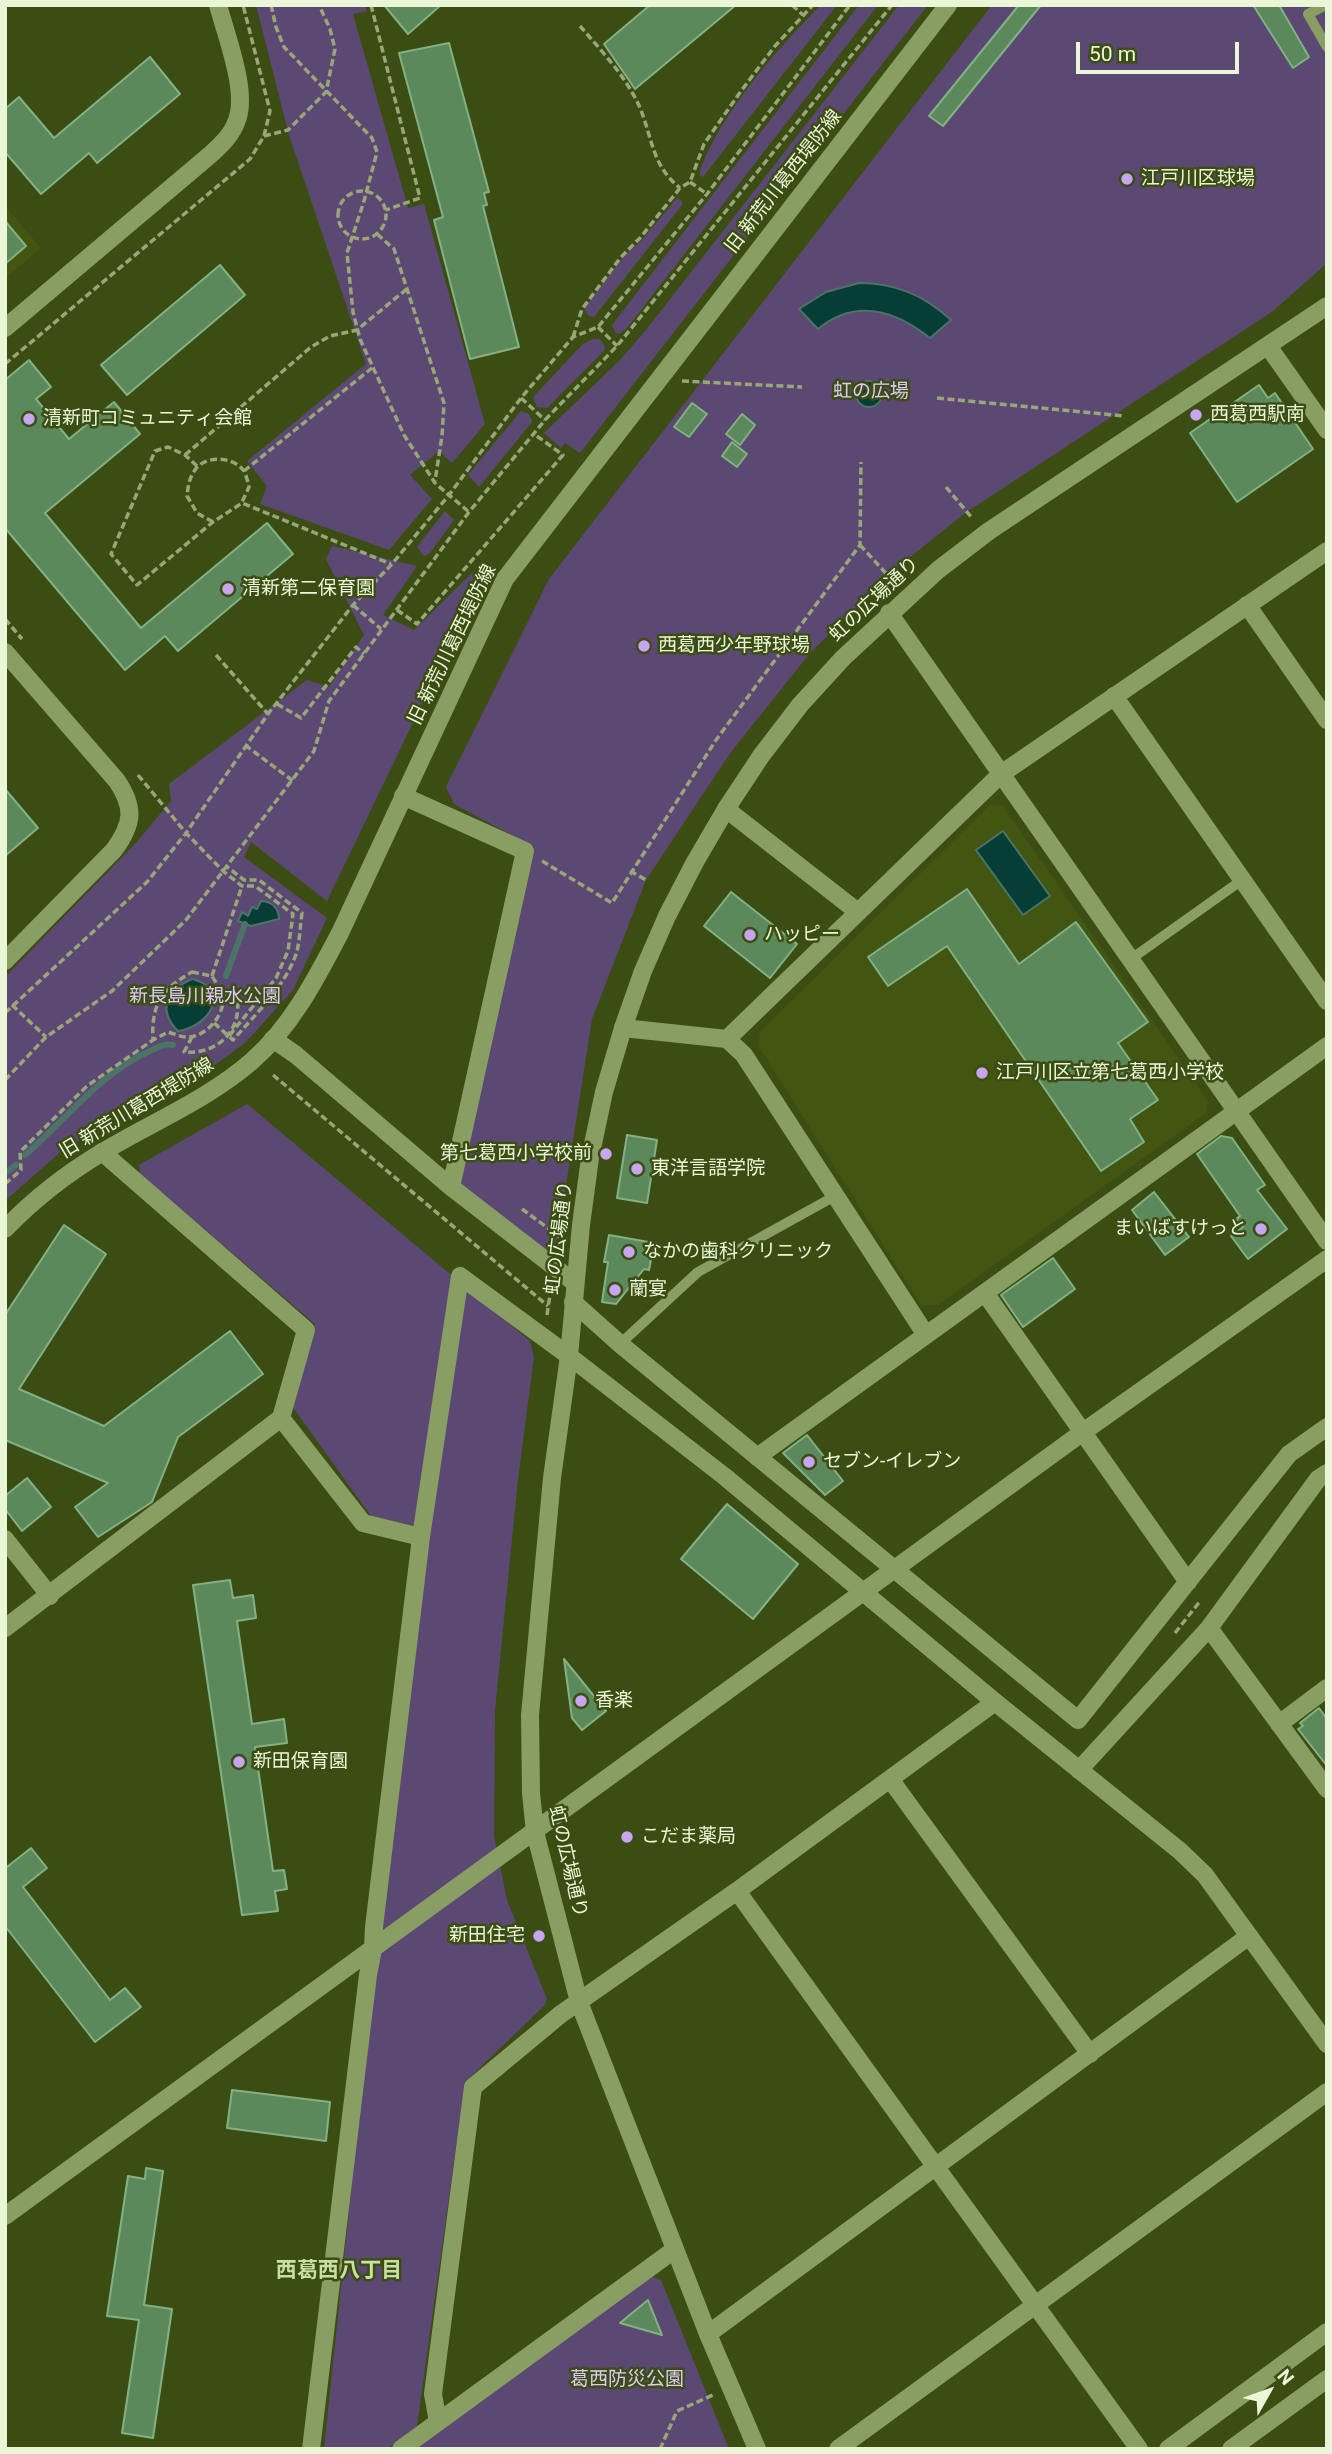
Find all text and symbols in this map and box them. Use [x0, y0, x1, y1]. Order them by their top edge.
scale bar [1080, 28, 1243, 72]
text: 50 m [1089, 42, 1136, 66]
street label: 旧 新荒川葛西堤防線 [721, 106, 847, 258]
place label: 江戸川区球場 [1141, 168, 1255, 190]
marker: 江戸川区球場 [1119, 171, 1135, 187]
park label: 虹の広場 [833, 381, 909, 403]
place label: 西葛西駅南 [1210, 404, 1305, 426]
marker: 西葛西駅南 [1188, 407, 1204, 423]
place label: 清新町コミュニティ会館 [43, 408, 252, 430]
marker: 清新町コミュニティ会館 [21, 411, 37, 427]
street label: 虹の広場通り [826, 553, 924, 647]
street label: 旧 新荒川葛西堤防線 [404, 561, 502, 729]
place label: 清新第二保育園 [242, 578, 375, 600]
marker: 清新第二保育園 [220, 581, 236, 597]
place label: 西葛西少年野球場 [658, 635, 810, 657]
marker: 西葛西少年野球場 [636, 638, 652, 654]
place label: ハッピー [764, 924, 840, 946]
marker: ハッピー [742, 927, 758, 943]
park label: 新長島川親水公園 [129, 986, 281, 1008]
street label: 旧 新荒川葛西堤防線 [56, 1054, 218, 1164]
place label: 江戸川区立第七葛西小学校 [996, 1062, 1224, 1084]
marker: 江戸川区立第七葛西小学校 [974, 1065, 990, 1081]
place label: 第七葛西小学校前 [440, 1143, 592, 1165]
marker: 第七葛西小学校前 [598, 1146, 614, 1162]
place label: 東洋言語学院 [651, 1158, 765, 1180]
marker: 東洋言語学院 [629, 1161, 645, 1177]
street label: 虹の広場通り [542, 1180, 578, 1296]
place label: まいばすけっと [1114, 1218, 1247, 1240]
marker: まいばすけっと [1253, 1221, 1269, 1237]
place label: なかの歯科クリニック [643, 1241, 833, 1263]
marker: なかの歯科クリニック [621, 1244, 637, 1260]
place label: 蘭宴 [629, 1279, 667, 1301]
marker: 蘭宴 [607, 1282, 623, 1298]
place label: セブン-イレブン [823, 1451, 961, 1473]
marker: セブン-イレブン [801, 1454, 817, 1470]
place label: 香楽 [595, 1690, 633, 1712]
marker: 香楽 [573, 1693, 589, 1709]
place label: 新田保育園 [253, 1751, 348, 1773]
marker: 新田保育園 [231, 1754, 247, 1770]
street label: 虹の広場通り [543, 1804, 591, 1920]
place label: こだま薬局 [641, 1826, 736, 1848]
marker: こだま薬局 [619, 1829, 635, 1845]
place label: 新田住宅 [449, 1925, 525, 1947]
marker: 新田住宅 [531, 1928, 547, 1944]
district label: 西葛西八丁目 [276, 2259, 402, 2285]
north arrow [1234, 2356, 1304, 2426]
text: N [1272, 2365, 1299, 2390]
park label: 葛西防災公園 [570, 2369, 684, 2391]

